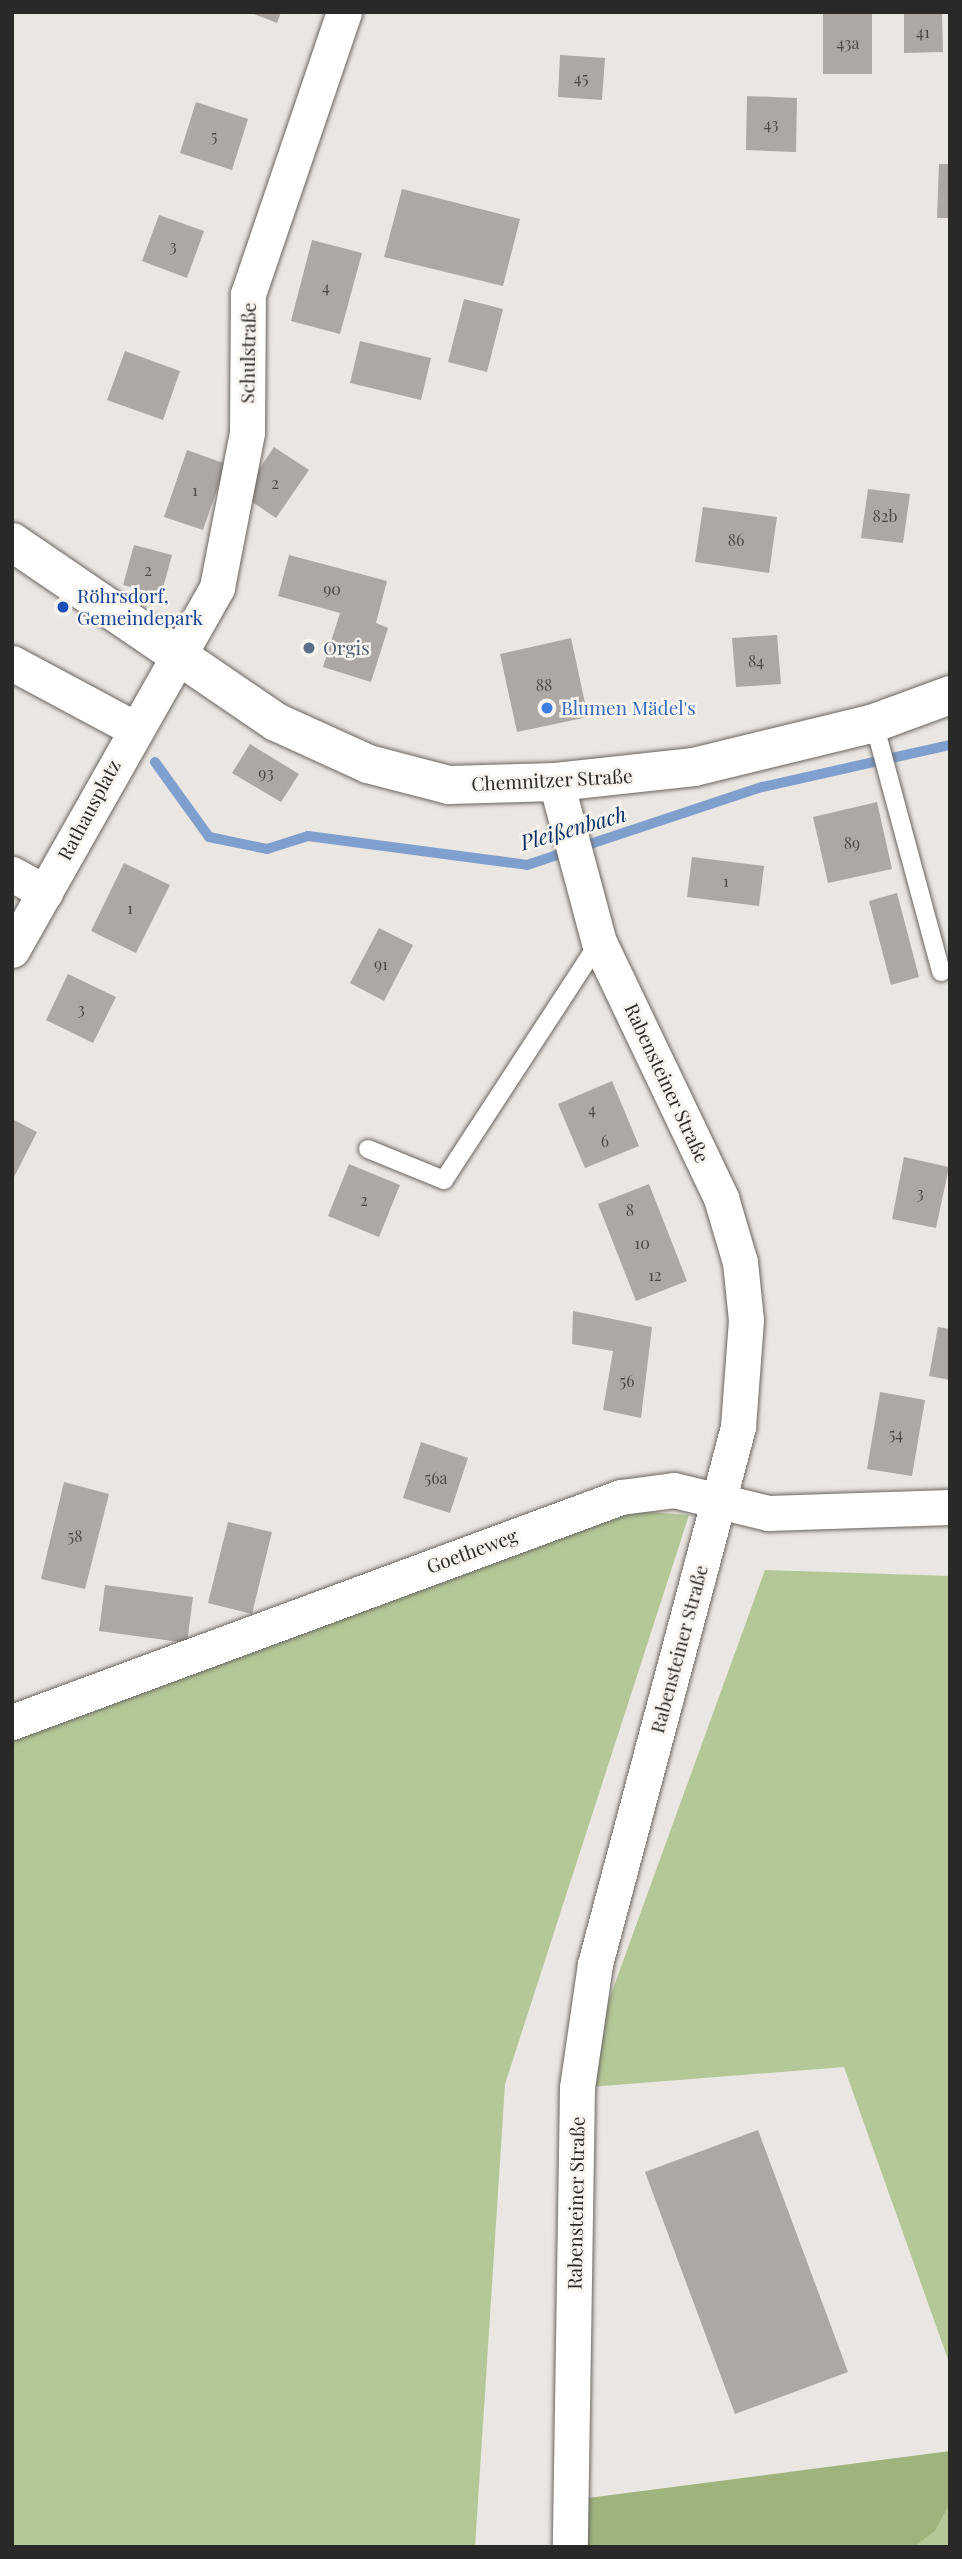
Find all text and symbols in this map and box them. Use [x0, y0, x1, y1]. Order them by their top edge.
house number: 41 [916, 22, 930, 42]
house number: 43a [837, 33, 859, 53]
house number: 45 [574, 68, 588, 88]
house number: 43 [764, 114, 778, 134]
house number: 5 [211, 126, 217, 146]
house number: 3 [169, 236, 177, 256]
house number: 4 [322, 277, 330, 297]
street label: Schulstraße [236, 302, 260, 404]
house number: 2 [271, 473, 279, 493]
house number: 1 [192, 480, 198, 500]
house number: 82b [873, 506, 897, 526]
house number: 86 [728, 530, 744, 550]
house number: 2 [144, 560, 152, 580]
house number: 90 [323, 579, 341, 599]
place label: Röhrsdorf, Gemeindepark [77, 585, 203, 629]
marker: Röhrsdorf, Gemeindepark [55, 599, 71, 615]
place label: Orgis [323, 637, 370, 659]
marker: Orgis [301, 640, 317, 656]
house number: 84 [748, 651, 764, 671]
house number: 88 [536, 675, 552, 695]
place label: Blumen Mädel's [561, 697, 696, 719]
marker: Blumen Mädel's [539, 700, 555, 716]
street label: Rathausplatz [53, 756, 125, 864]
house number: 93 [258, 763, 274, 783]
street label: Chemnitzer Straße [471, 764, 633, 796]
water label: Pleißenbach [517, 800, 629, 854]
house number: 89 [844, 833, 860, 853]
house number: 1 [723, 871, 729, 891]
house number: 1 [127, 898, 133, 918]
house number: 91 [374, 954, 388, 974]
house number: 3 [77, 999, 85, 1019]
street label: Rabensteiner Straße [620, 1000, 714, 1166]
house number: 4 [588, 1099, 596, 1119]
house number: 6 [601, 1131, 609, 1151]
house number: 3 [916, 1183, 924, 1203]
house number: 2 [360, 1190, 368, 1210]
house number: 8 [626, 1200, 634, 1220]
house number: 10 [634, 1233, 650, 1253]
house number: 12 [648, 1265, 662, 1285]
house number: 56 [620, 1371, 634, 1391]
house number: 54 [889, 1424, 903, 1444]
house number: 56a [425, 1468, 447, 1488]
street label: Goetheweg [424, 1524, 520, 1578]
house number: 58 [68, 1526, 82, 1546]
street label: Rabensteiner Straße [646, 1562, 712, 1736]
street label: Rabensteiner Straße [563, 2116, 589, 2290]

